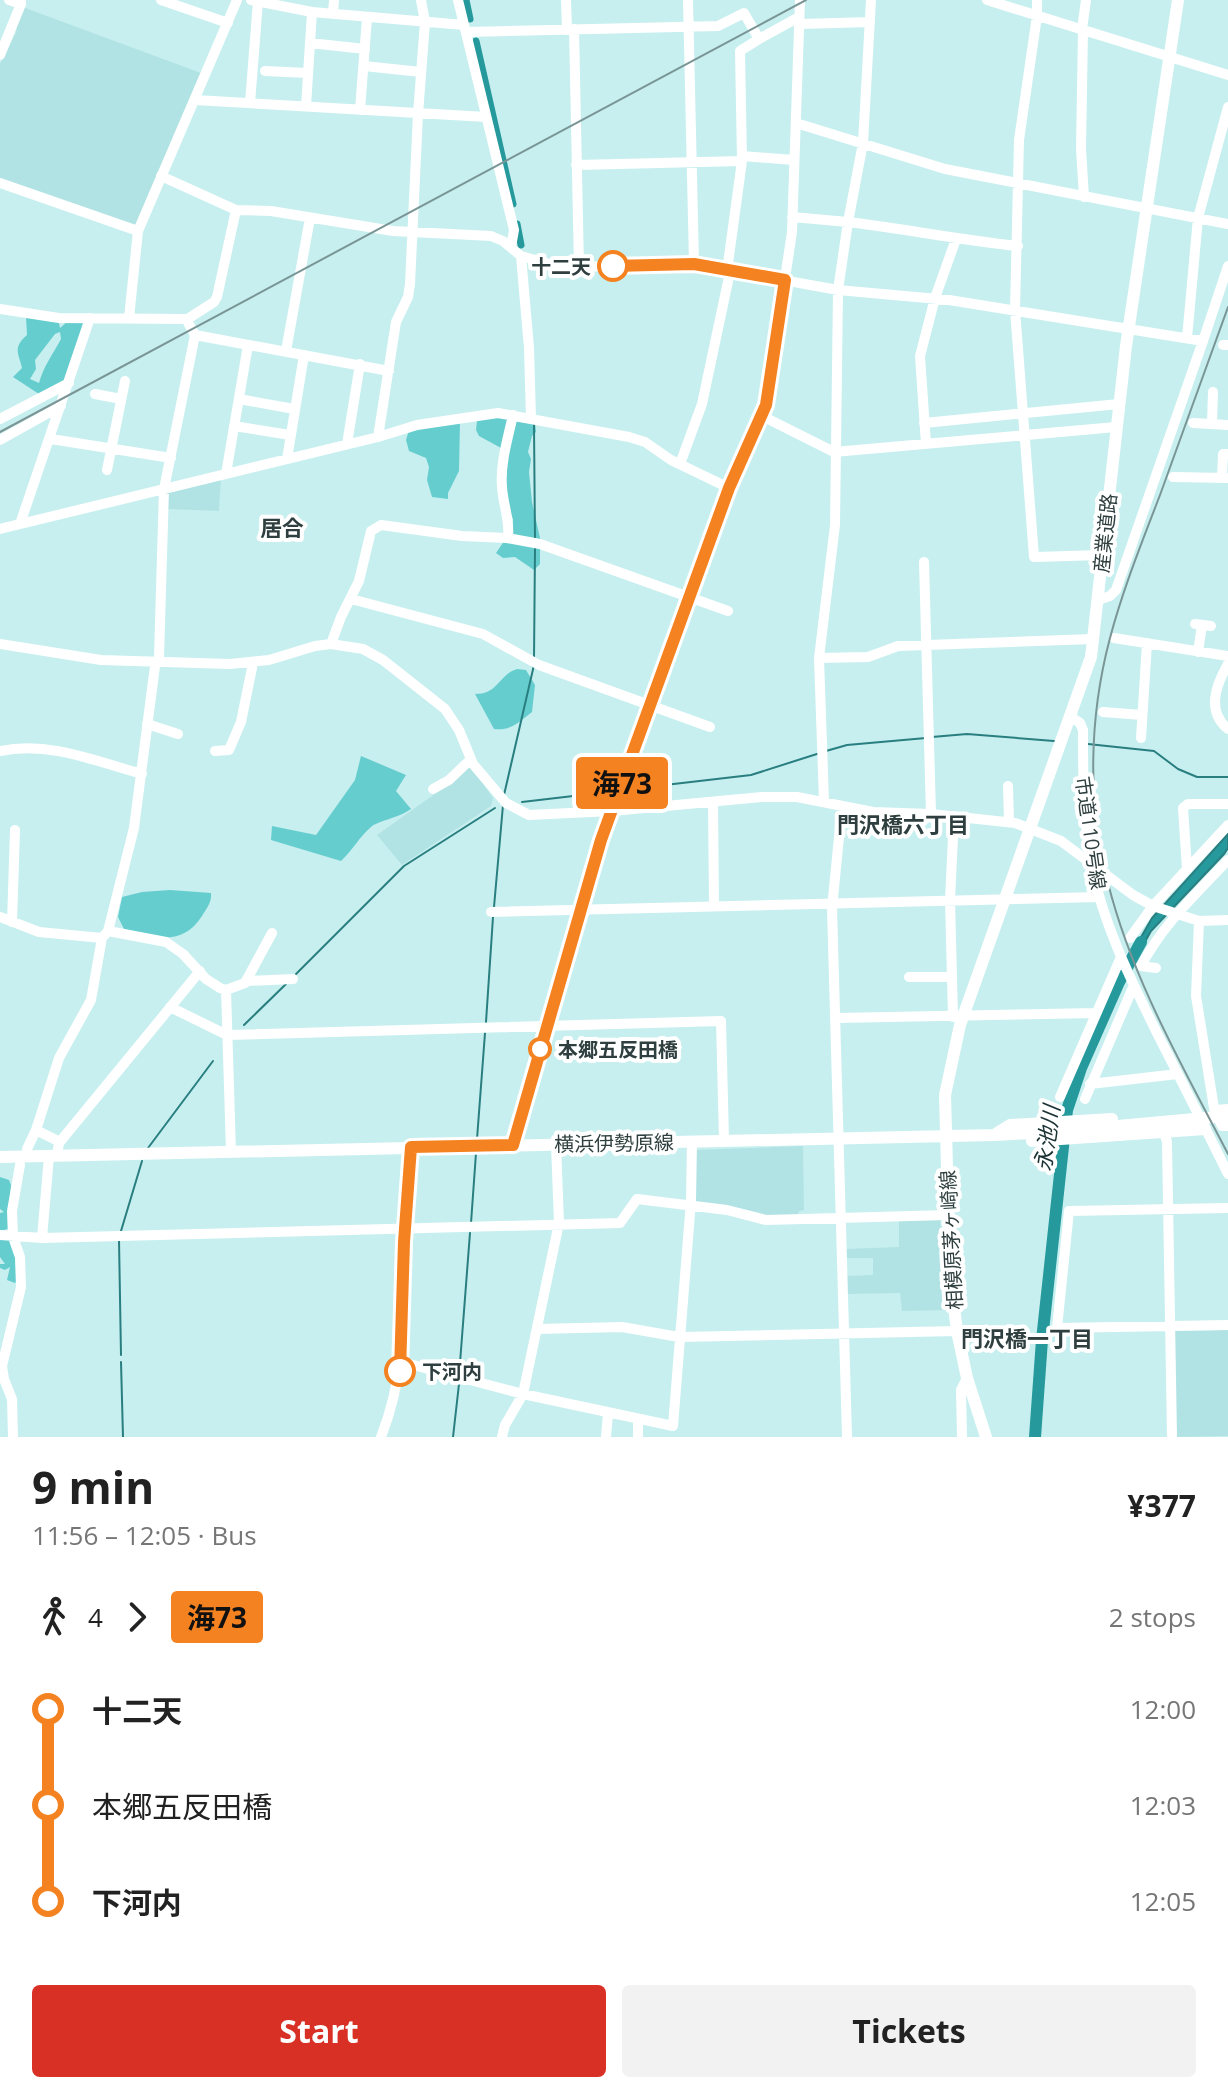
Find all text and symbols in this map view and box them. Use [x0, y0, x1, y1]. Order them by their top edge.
marker: 十二天 [598, 251, 628, 281]
place label: 十二天 [531, 253, 591, 280]
street label: 産業道路 [1087, 492, 1123, 574]
district label: 居合 [260, 512, 304, 542]
line badge: 海73 [576, 757, 668, 809]
text: 海73 [592, 764, 652, 802]
street label: 市道110号線 [1070, 775, 1112, 891]
district label: 門沢橋六丁目 [837, 809, 969, 839]
place label: 本郷五反田橋 [558, 1036, 678, 1063]
marker: 本郷五反田橋 [529, 1038, 551, 1060]
water label: 永池川 [1027, 1101, 1066, 1173]
street label: 横浜伊勢原線 [554, 1128, 674, 1158]
street label: 相模原茅ヶ崎線 [934, 1169, 968, 1311]
district label: 門沢橋一丁目 [961, 1323, 1093, 1353]
marker: 下河内 [385, 1356, 415, 1386]
place label: 下河内 [422, 1358, 482, 1385]
text: 9 min [32, 1457, 154, 1517]
text: ¥377 [1127, 1485, 1196, 1526]
text: 11:56 – 12:05 · Bus [32, 1517, 257, 1553]
icon: walk [32, 1595, 76, 1639]
icon: forward [115, 1595, 159, 1639]
text: 海73 [187, 1598, 247, 1636]
text: 4 [88, 1599, 103, 1635]
text: 2 stops [1109, 1599, 1196, 1635]
text: 十二天 [92, 1690, 182, 1731]
text: 12:00 [1130, 1691, 1196, 1727]
text: 本郷五反田橋 [92, 1786, 272, 1827]
text: 12:03 [1130, 1787, 1196, 1823]
text: 下河内 [92, 1882, 182, 1923]
text: 12:05 [1130, 1883, 1196, 1919]
button: Start [32, 1985, 606, 2077]
button: Tickets [622, 1985, 1196, 2077]

